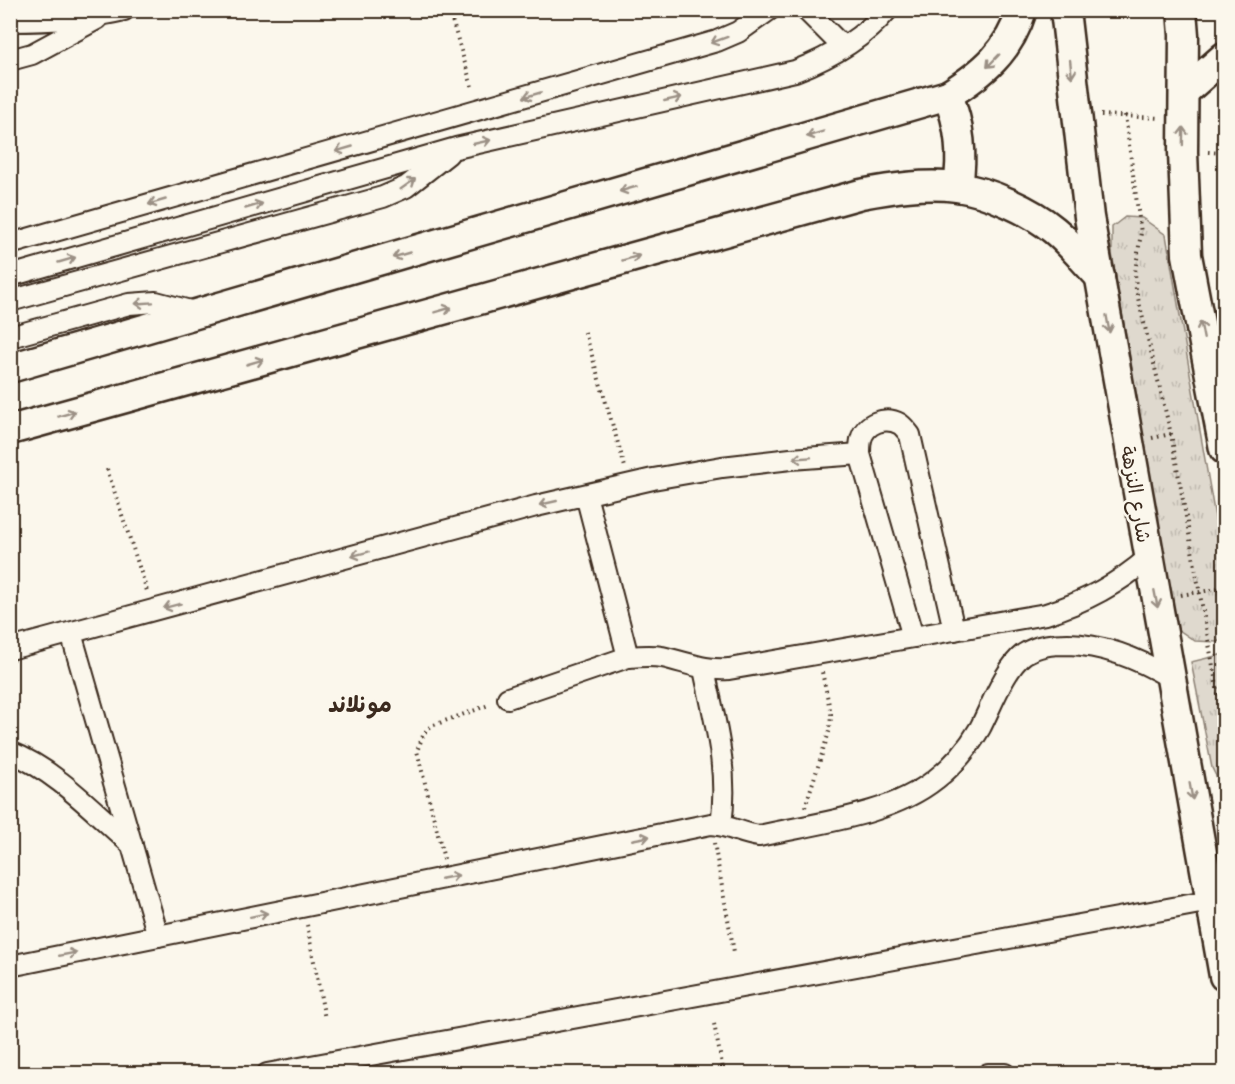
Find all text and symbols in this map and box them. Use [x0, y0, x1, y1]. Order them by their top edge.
one-way arrow [710, 35, 729, 46]
one-way arrow [985, 53, 1000, 68]
one-way arrow [1066, 58, 1077, 78]
one-way arrow [523, 90, 542, 101]
one-way arrow [663, 92, 682, 104]
one-way arrow [1178, 127, 1189, 147]
one-way arrow [806, 129, 825, 140]
one-way arrow [472, 136, 492, 147]
one-way arrow [335, 144, 354, 155]
one-way arrow [400, 178, 416, 190]
one-way arrow [619, 184, 638, 195]
one-way arrow [148, 197, 167, 208]
one-way arrow [244, 200, 263, 211]
one-way arrow [392, 250, 411, 261]
one-way arrow [621, 251, 640, 263]
one-way arrow [57, 253, 76, 265]
one-way arrow [134, 298, 154, 309]
one-way arrow [433, 303, 452, 315]
one-way arrow [1102, 314, 1113, 333]
one-way arrow [1196, 320, 1207, 340]
one-way arrow [245, 356, 264, 367]
one-way arrow [57, 408, 76, 419]
street label: شارع النزهة [1114, 443, 1158, 545]
one-way arrow [792, 453, 812, 464]
one-way arrow [539, 498, 558, 510]
one-way arrow [351, 549, 370, 560]
one-way arrow [1151, 588, 1162, 608]
one-way arrow [162, 600, 181, 612]
district label: مونلاند [328, 689, 392, 719]
one-way arrow [1186, 780, 1197, 800]
one-way arrow [631, 832, 651, 843]
one-way arrow [440, 871, 459, 882]
one-way arrow [249, 909, 268, 920]
one-way arrow [58, 948, 77, 959]

